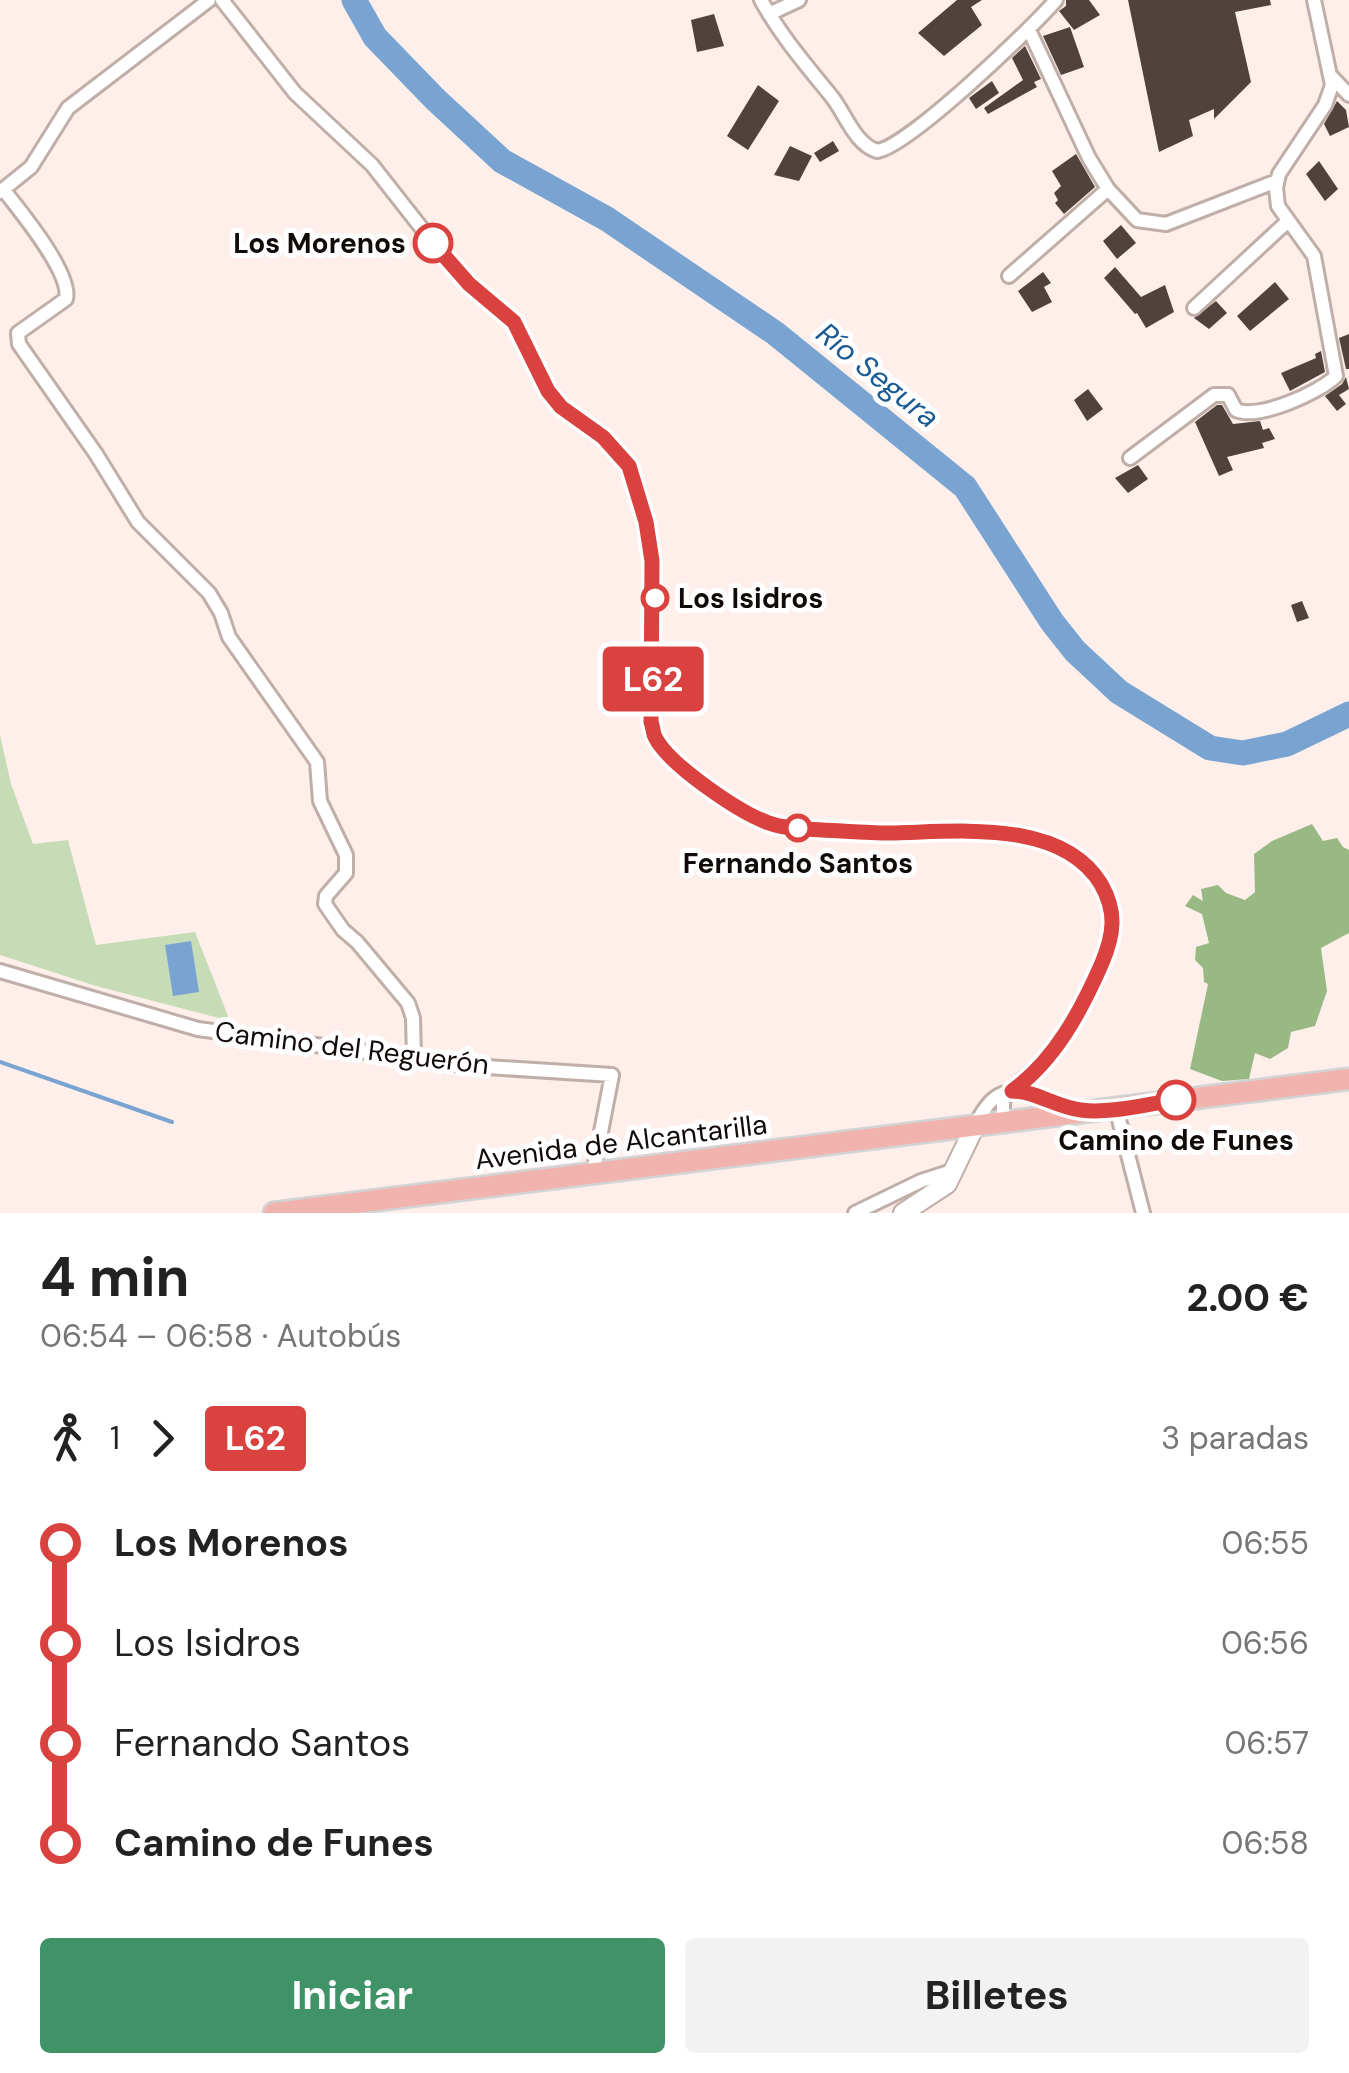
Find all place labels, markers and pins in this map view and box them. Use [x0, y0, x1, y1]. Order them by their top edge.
marker: Los Morenos [414, 224, 452, 262]
place label: Los Morenos [233, 225, 406, 262]
place label: Los Isidros [678, 580, 823, 617]
marker: Los Isidros [642, 585, 668, 611]
marker: Fernando Santos [785, 815, 811, 841]
place label: Fernando Santos [683, 845, 913, 882]
marker: Camino de Funes [1157, 1081, 1195, 1119]
place label: Camino de Funes [1058, 1122, 1294, 1159]

